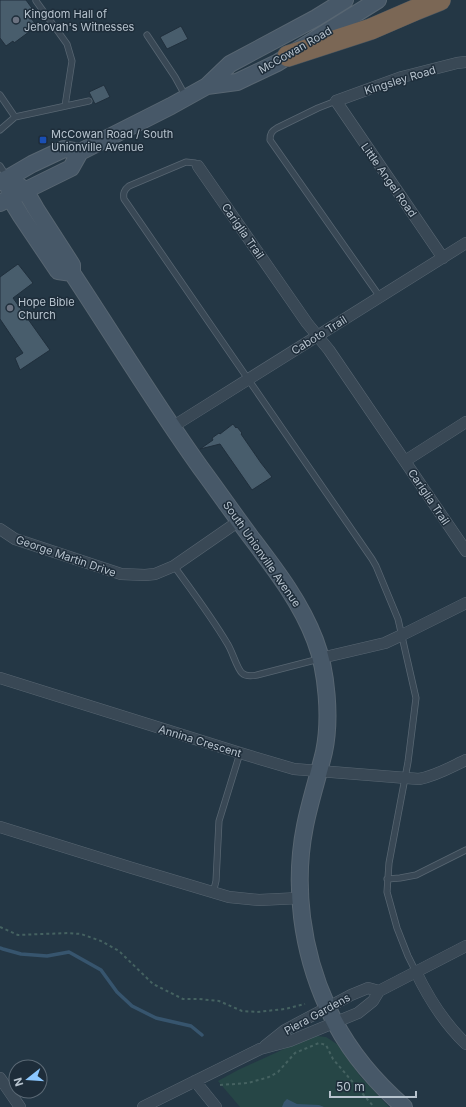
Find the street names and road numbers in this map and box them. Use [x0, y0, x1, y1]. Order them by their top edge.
street label: McCowan Road [256, 23, 334, 77]
street label: Kingsley Road [363, 62, 437, 98]
street label: Little Angel Road [358, 140, 420, 220]
street label: Cariglia Trail [219, 200, 267, 262]
street label: Caboto Trail [289, 312, 349, 358]
street label: Cariglia Trail [405, 466, 453, 528]
street label: South Unionville Avenue [220, 498, 304, 610]
street label: George Martin Drive [14, 532, 118, 580]
street label: Annina Crescent [157, 722, 244, 760]
street label: Piera Gardens [282, 990, 353, 1038]

